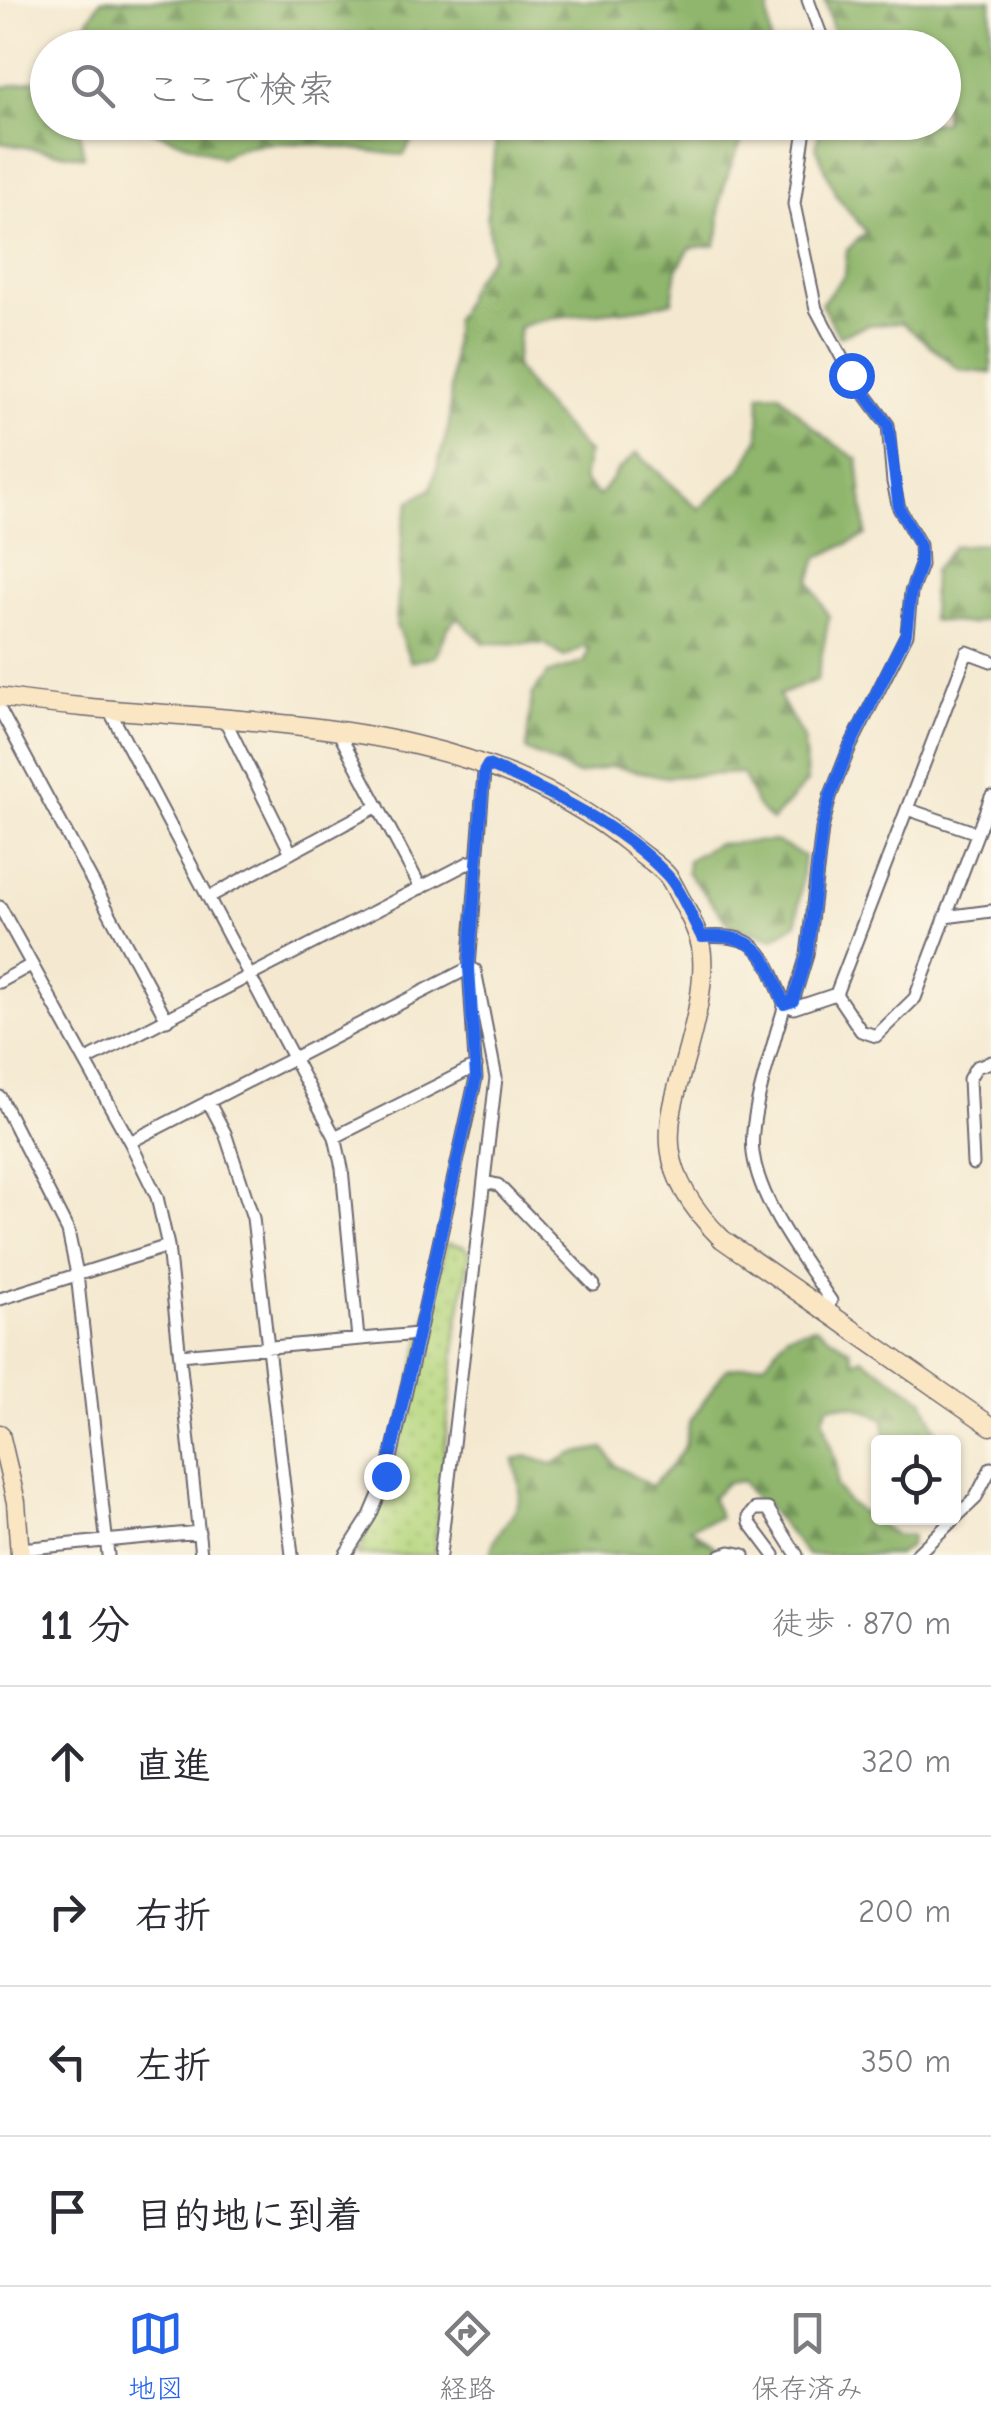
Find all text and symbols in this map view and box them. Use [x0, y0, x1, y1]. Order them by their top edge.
search box [30, 30, 961, 140]
icon: search [65, 58, 120, 113]
text: ここで検索 [145, 68, 335, 112]
route start [829, 353, 875, 399]
map controls [871, 1435, 961, 1525]
button: locate [871, 1435, 961, 1525]
route end [364, 1454, 410, 1500]
text: 11 分 [40, 1601, 130, 1650]
text: 徒歩 · 870 m [772, 1605, 951, 1642]
icon: ahead [40, 1734, 95, 1789]
text: 320 m [861, 1743, 951, 1780]
text: 直進 [135, 1744, 211, 1788]
icon: right [40, 1884, 95, 1939]
text: 200 m [858, 1893, 951, 1930]
text: 右折 [135, 1894, 211, 1938]
icon: left [40, 2034, 95, 2089]
text: 350 m [861, 2043, 951, 2080]
text: 左折 [135, 2044, 211, 2088]
icon: arrive [40, 2184, 95, 2239]
text: 目的地に到着 [135, 2194, 363, 2238]
tab: 地図 [128, 2306, 184, 2406]
tab: 経路 [439, 2306, 495, 2406]
tab: 保存済み [751, 2306, 863, 2406]

